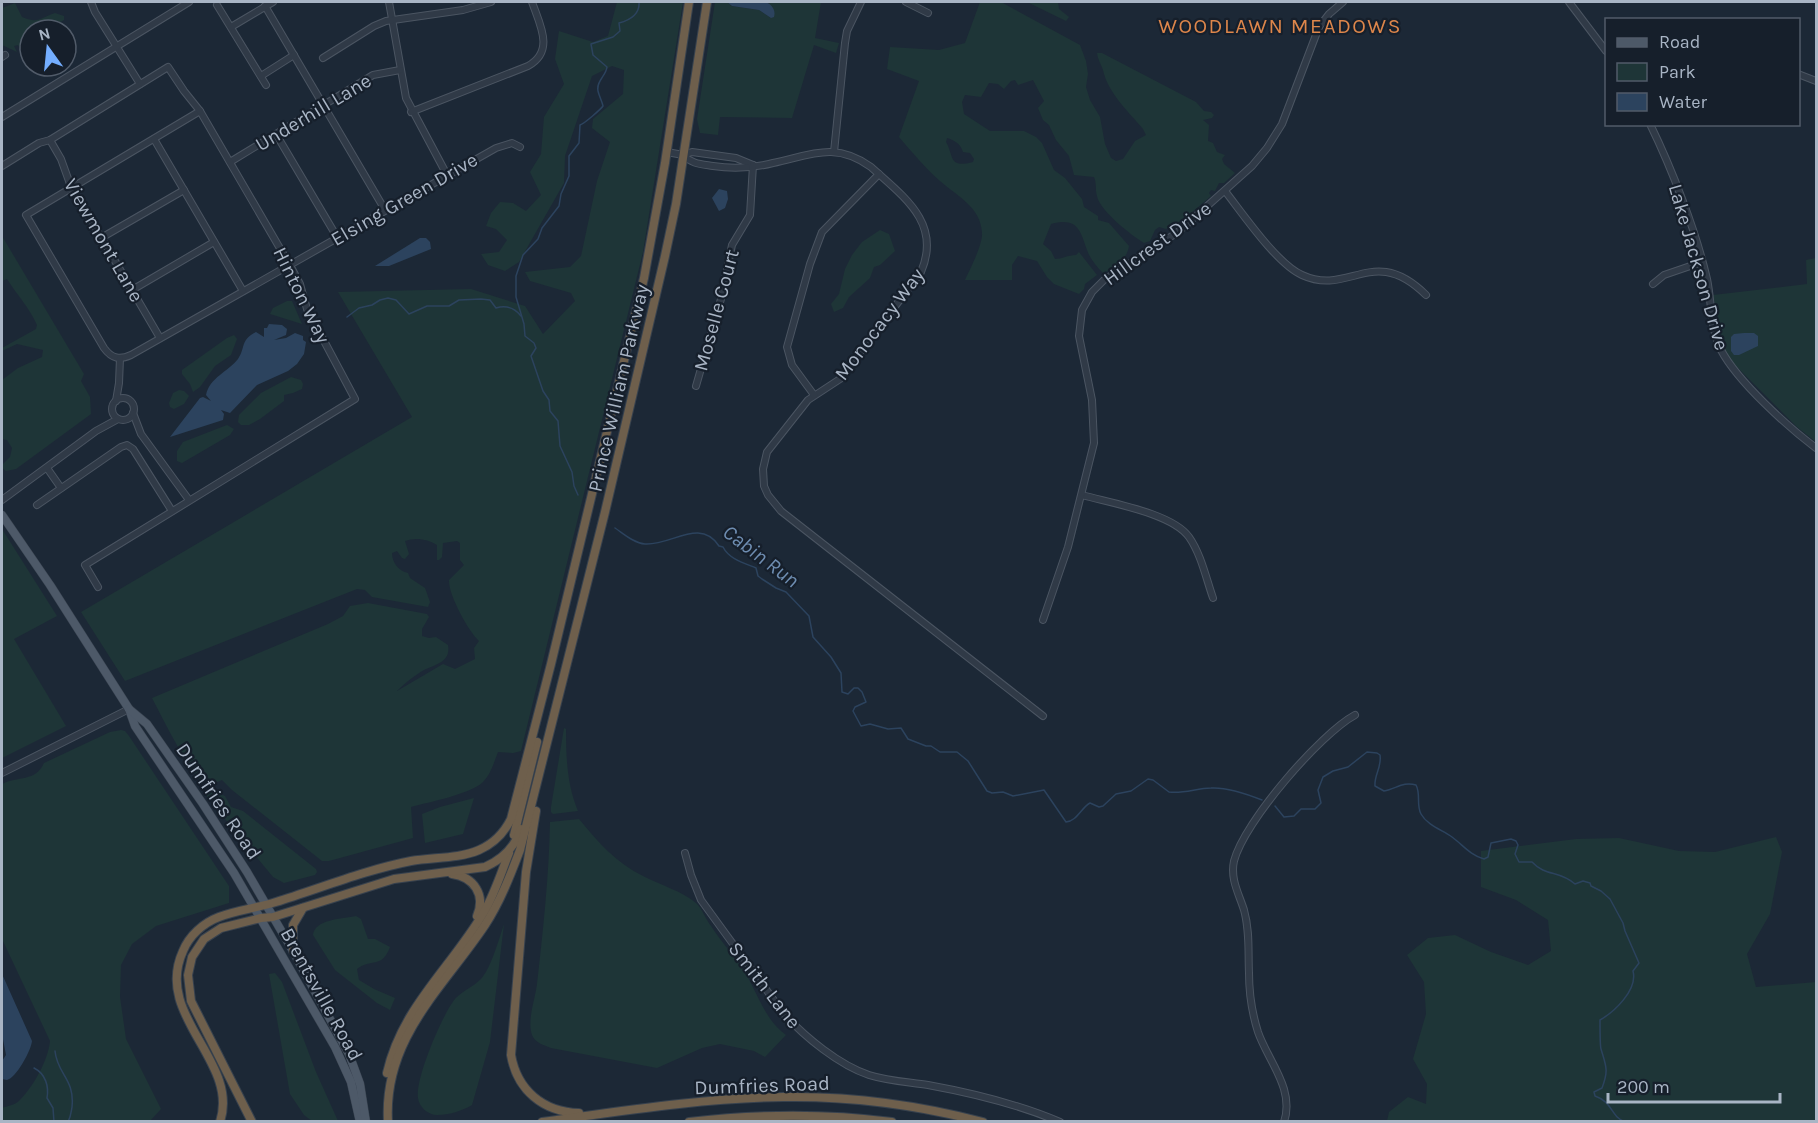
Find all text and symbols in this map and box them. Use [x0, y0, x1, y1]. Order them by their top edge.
district label: WOODLAWN MEADOWS [1158, 14, 1402, 38]
north arrow [18, 18, 78, 78]
legend [1605, 18, 1800, 126]
text: N [36, 23, 52, 45]
text: Road [1659, 31, 1700, 53]
text: Park [1659, 61, 1696, 83]
street label: Underhill Lane [251, 69, 375, 156]
text: Water [1659, 91, 1707, 113]
street label: Elsing Green Drive [327, 148, 482, 251]
street label: Viewmont Lane [59, 174, 148, 306]
street label: Lake Jackson Drive [1664, 181, 1733, 353]
street label: Hillcrest Drive [1099, 197, 1216, 290]
street label: Hinton Way [268, 243, 335, 347]
street label: Moselle Court [689, 246, 744, 373]
street label: Monocacy Way [830, 264, 929, 385]
street label: Prince William Parkway [583, 282, 654, 494]
water label: Cabin Run [718, 520, 804, 592]
street label: Dumfries Road [171, 739, 266, 864]
street label: Brentsville Road [276, 924, 368, 1065]
street label: Smith Lane [724, 937, 806, 1033]
scale bar [1608, 1066, 1780, 1104]
street label: Dumfries Road [694, 1072, 830, 1099]
text: 200 m [1617, 1076, 1670, 1098]

